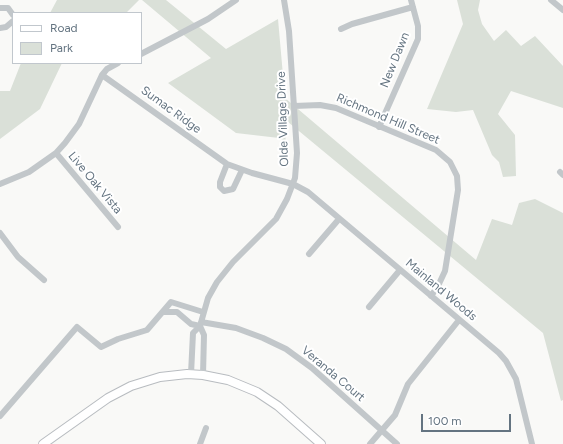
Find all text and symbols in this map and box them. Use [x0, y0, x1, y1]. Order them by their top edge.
legend [12, 12, 142, 64]
text: Road [50, 21, 78, 35]
street label: New Dawn [377, 30, 413, 90]
text: Park [50, 41, 73, 55]
street label: Olde Village Drive [274, 71, 292, 167]
street label: Sumac Ridge [138, 83, 204, 137]
street label: Richmond Hill Street [334, 91, 442, 147]
street label: Live Oak Vista [65, 149, 125, 217]
street label: Mainland Woods [402, 256, 480, 324]
street label: Veranda Court [298, 343, 368, 405]
scale bar [423, 406, 513, 432]
text: 100 m [428, 414, 462, 428]

